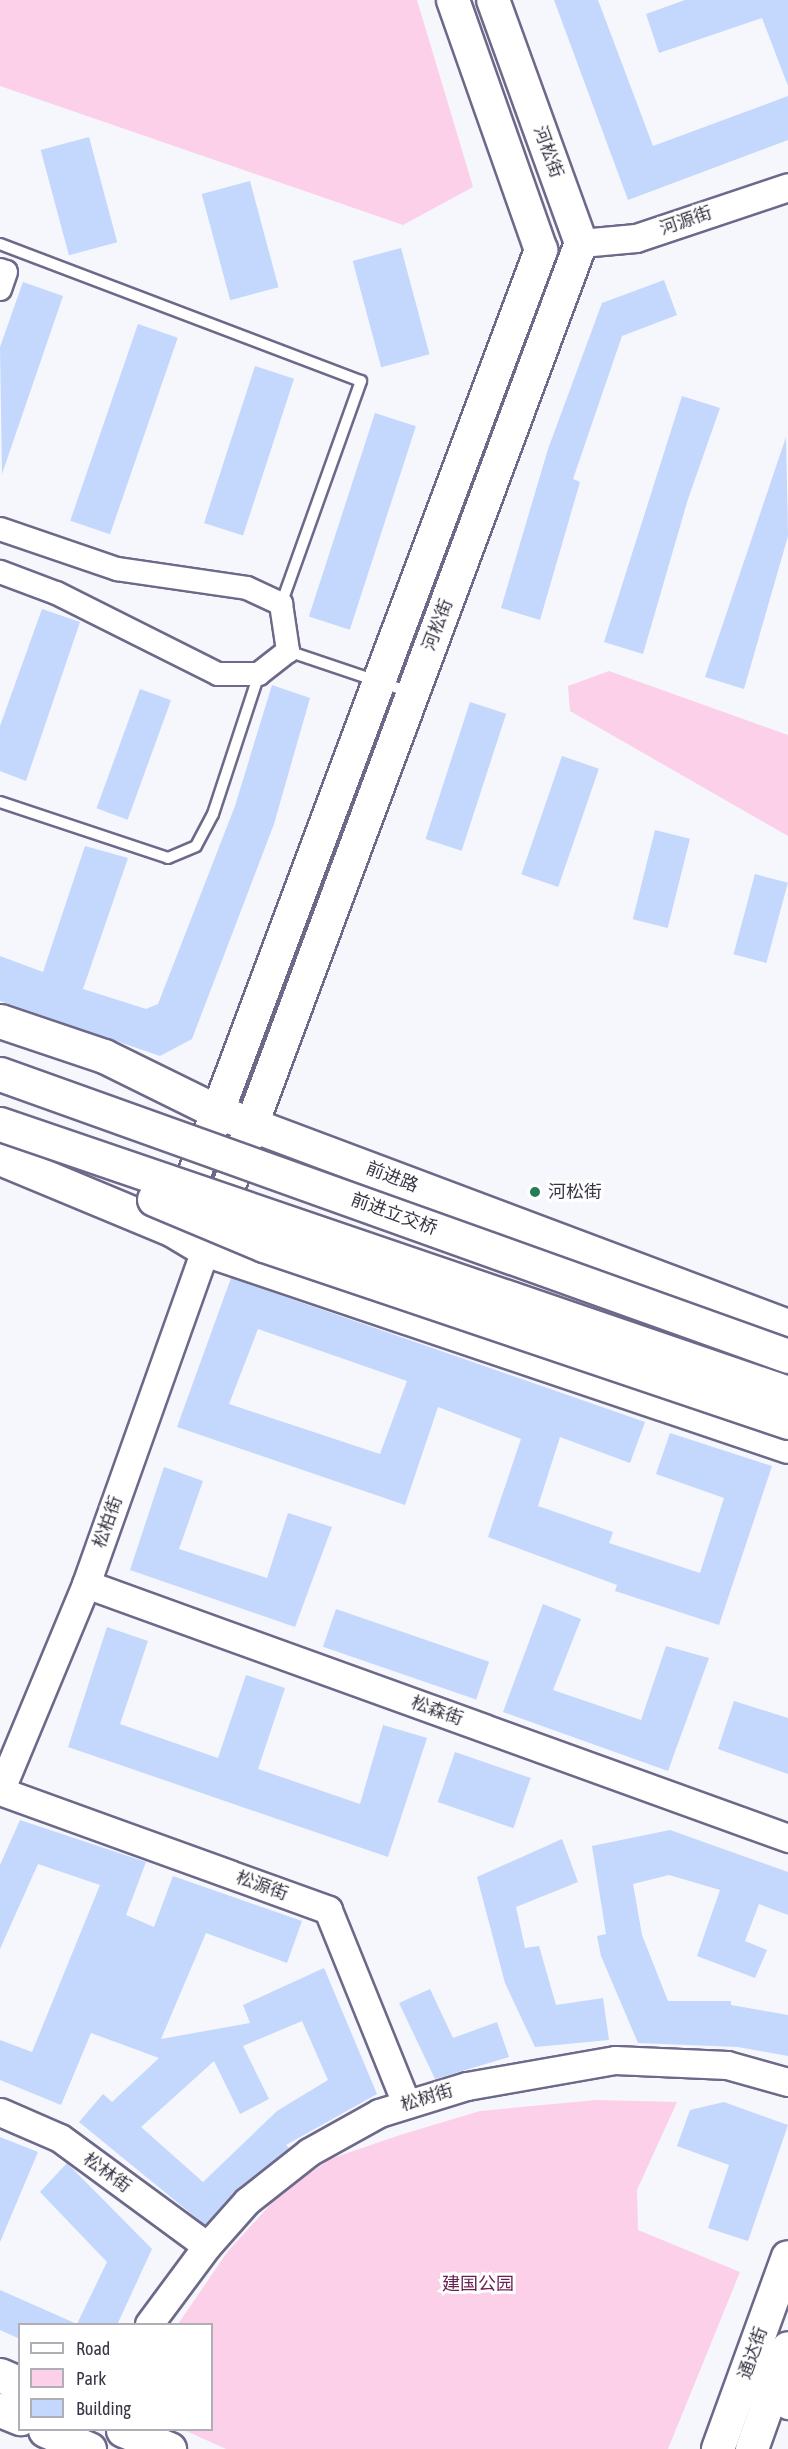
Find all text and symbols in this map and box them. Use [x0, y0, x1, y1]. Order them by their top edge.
street label: 河松街 [529, 123, 567, 181]
street label: 河源街 [657, 202, 715, 240]
street label: 河松街 [418, 596, 458, 654]
street label: 前进路 [363, 1157, 421, 1197]
place label: 河松街 [548, 1181, 602, 1203]
marker: 河松街 [526, 1183, 544, 1201]
street label: 前进立交桥 [348, 1188, 440, 1240]
street label: 松柏街 [89, 1493, 127, 1551]
street label: 松森街 [408, 1692, 466, 1730]
street label: 松源街 [233, 1867, 291, 1905]
street label: 松树街 [398, 2080, 456, 2116]
street label: 松林街 [79, 2148, 135, 2198]
park label: 建国公园 [442, 2273, 514, 2295]
legend [18, 2323, 213, 2431]
street label: 通达街 [734, 2324, 772, 2382]
text: Road [76, 2338, 110, 2359]
text: Park [76, 2368, 106, 2389]
text: Building [76, 2398, 131, 2419]

